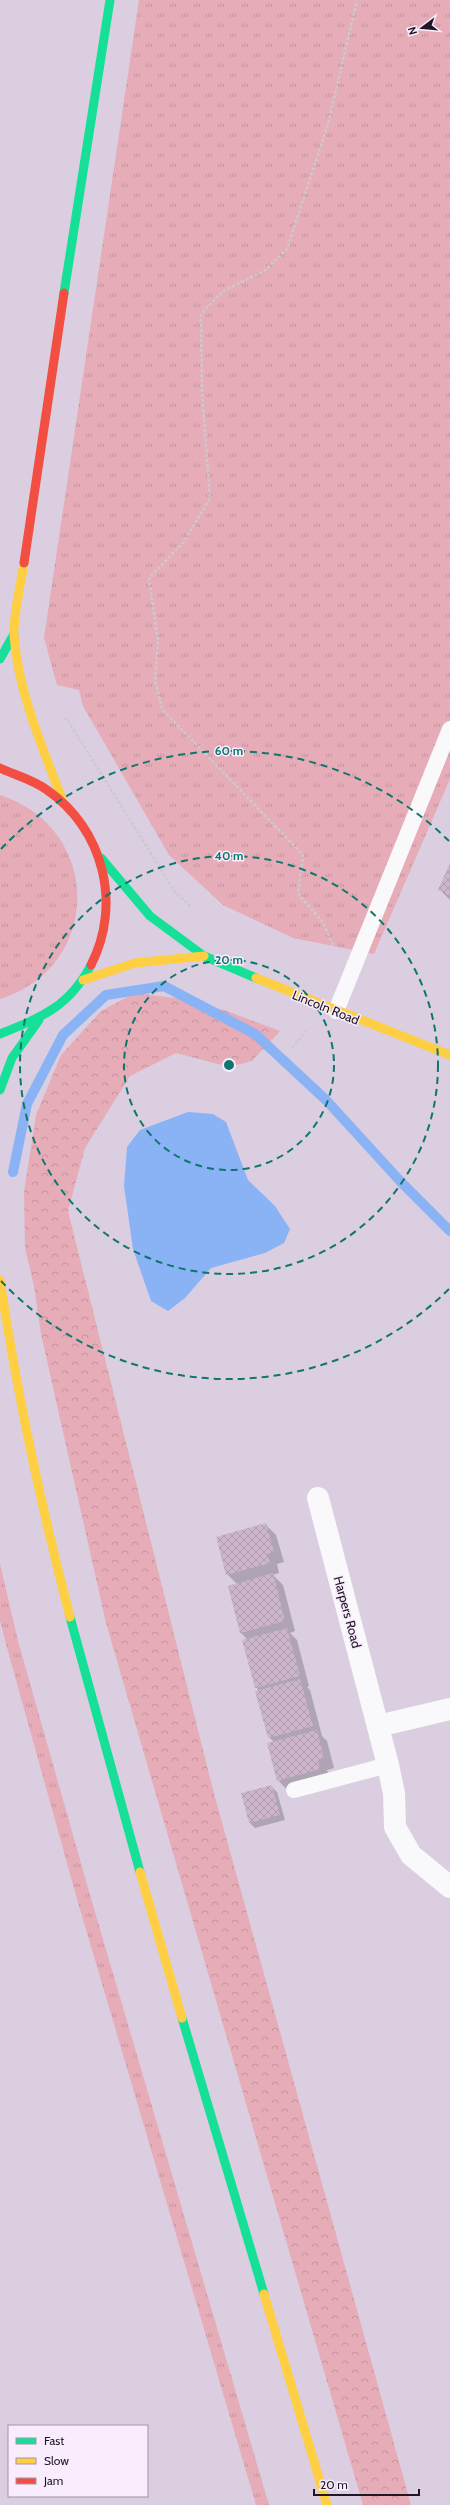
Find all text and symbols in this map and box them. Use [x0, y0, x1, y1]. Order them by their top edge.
north arrow [402, 8, 442, 48]
text: N [405, 25, 420, 36]
text: 60 m [215, 743, 243, 758]
text: 40 m [214, 848, 244, 863]
text: 20 m [215, 952, 243, 967]
street label: Lincoln Road [290, 986, 362, 1028]
centre of rings [222, 1058, 236, 1072]
street label: Harpers Road [331, 1574, 365, 1650]
legend [8, 2425, 148, 2497]
text: Fast [44, 2433, 64, 2448]
text: Slow [44, 2453, 69, 2468]
scale bar [314, 2471, 419, 2497]
text: Jam [43, 2473, 63, 2488]
text: 20 m [320, 2477, 348, 2492]

